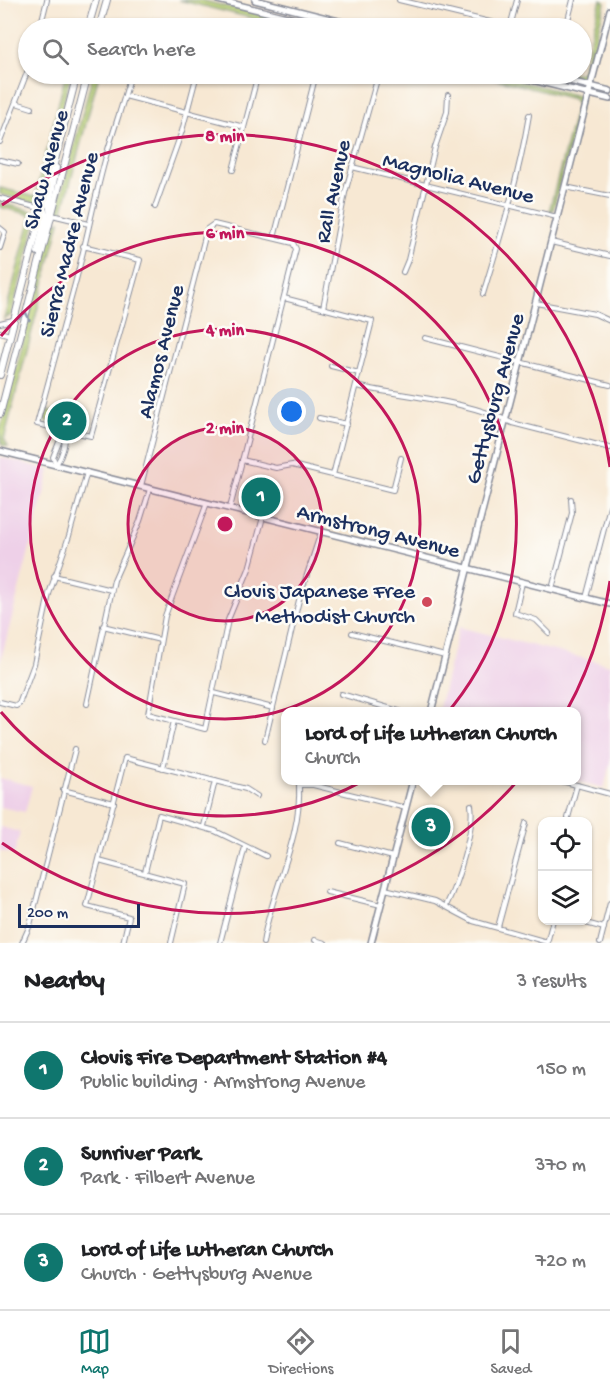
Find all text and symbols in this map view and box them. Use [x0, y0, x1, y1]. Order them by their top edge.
search box [18, 18, 592, 84]
icon: search [39, 35, 72, 68]
text: Search here [87, 38, 195, 64]
street label: Shaw Avenue [19, 107, 76, 233]
text: 8 min [205, 127, 245, 148]
street label: Rall Avenue [311, 137, 359, 246]
street label: Sierra Madre Avenue [35, 149, 107, 340]
street label: Magnolia Avenue [380, 149, 537, 211]
text: 6 min [206, 224, 245, 245]
street label: Alamos Avenue [134, 282, 192, 421]
street label: Gettysburg Avenue [462, 310, 532, 487]
one-way arrow [18, 311, 30, 322]
text: 4 min [205, 321, 244, 342]
your location [277, 397, 306, 426]
pin: 2 [48, 398, 86, 444]
text: 2 min [206, 419, 245, 440]
pin: 1 [242, 474, 280, 520]
street label: Armstrong Avenue [294, 500, 463, 566]
centre of rings [215, 514, 235, 534]
place label: Clovis Japanese Free Methodist Church [224, 580, 416, 631]
marker: Clovis Japanese Free Methodist Church [420, 595, 434, 609]
popup [281, 707, 581, 785]
text: Lord of Life Lutheran Church [305, 722, 557, 748]
text: Church [305, 748, 360, 771]
pin: 3 [412, 804, 450, 850]
map controls [538, 817, 592, 925]
button: locate [538, 817, 592, 871]
button: layers [538, 871, 592, 925]
scale bar [18, 901, 140, 928]
text: 200 m [27, 905, 68, 924]
text: Nearby [24, 967, 105, 998]
text: 3 results [517, 971, 586, 994]
text: Clovis Fire Department Station #4 [81, 1046, 387, 1072]
text: 1 [39, 1059, 48, 1082]
text: 150 m [537, 1059, 586, 1082]
text: Public building · Armstrong Avenue [81, 1072, 365, 1095]
text: Sunriver Park [81, 1142, 201, 1168]
text: 2 [39, 1155, 48, 1178]
text: 370 m [535, 1155, 586, 1178]
text: Park · Filbert Avenue [81, 1168, 255, 1191]
text: Lord of Life Lutheran Church [81, 1238, 333, 1264]
text: 3 [38, 1251, 49, 1274]
text: 720 m [536, 1251, 586, 1274]
text: Church · Gettysburg Avenue [81, 1264, 312, 1287]
tab: Map [78, 1325, 111, 1380]
tab: Directions [268, 1325, 334, 1380]
tab: Saved [490, 1325, 531, 1380]

